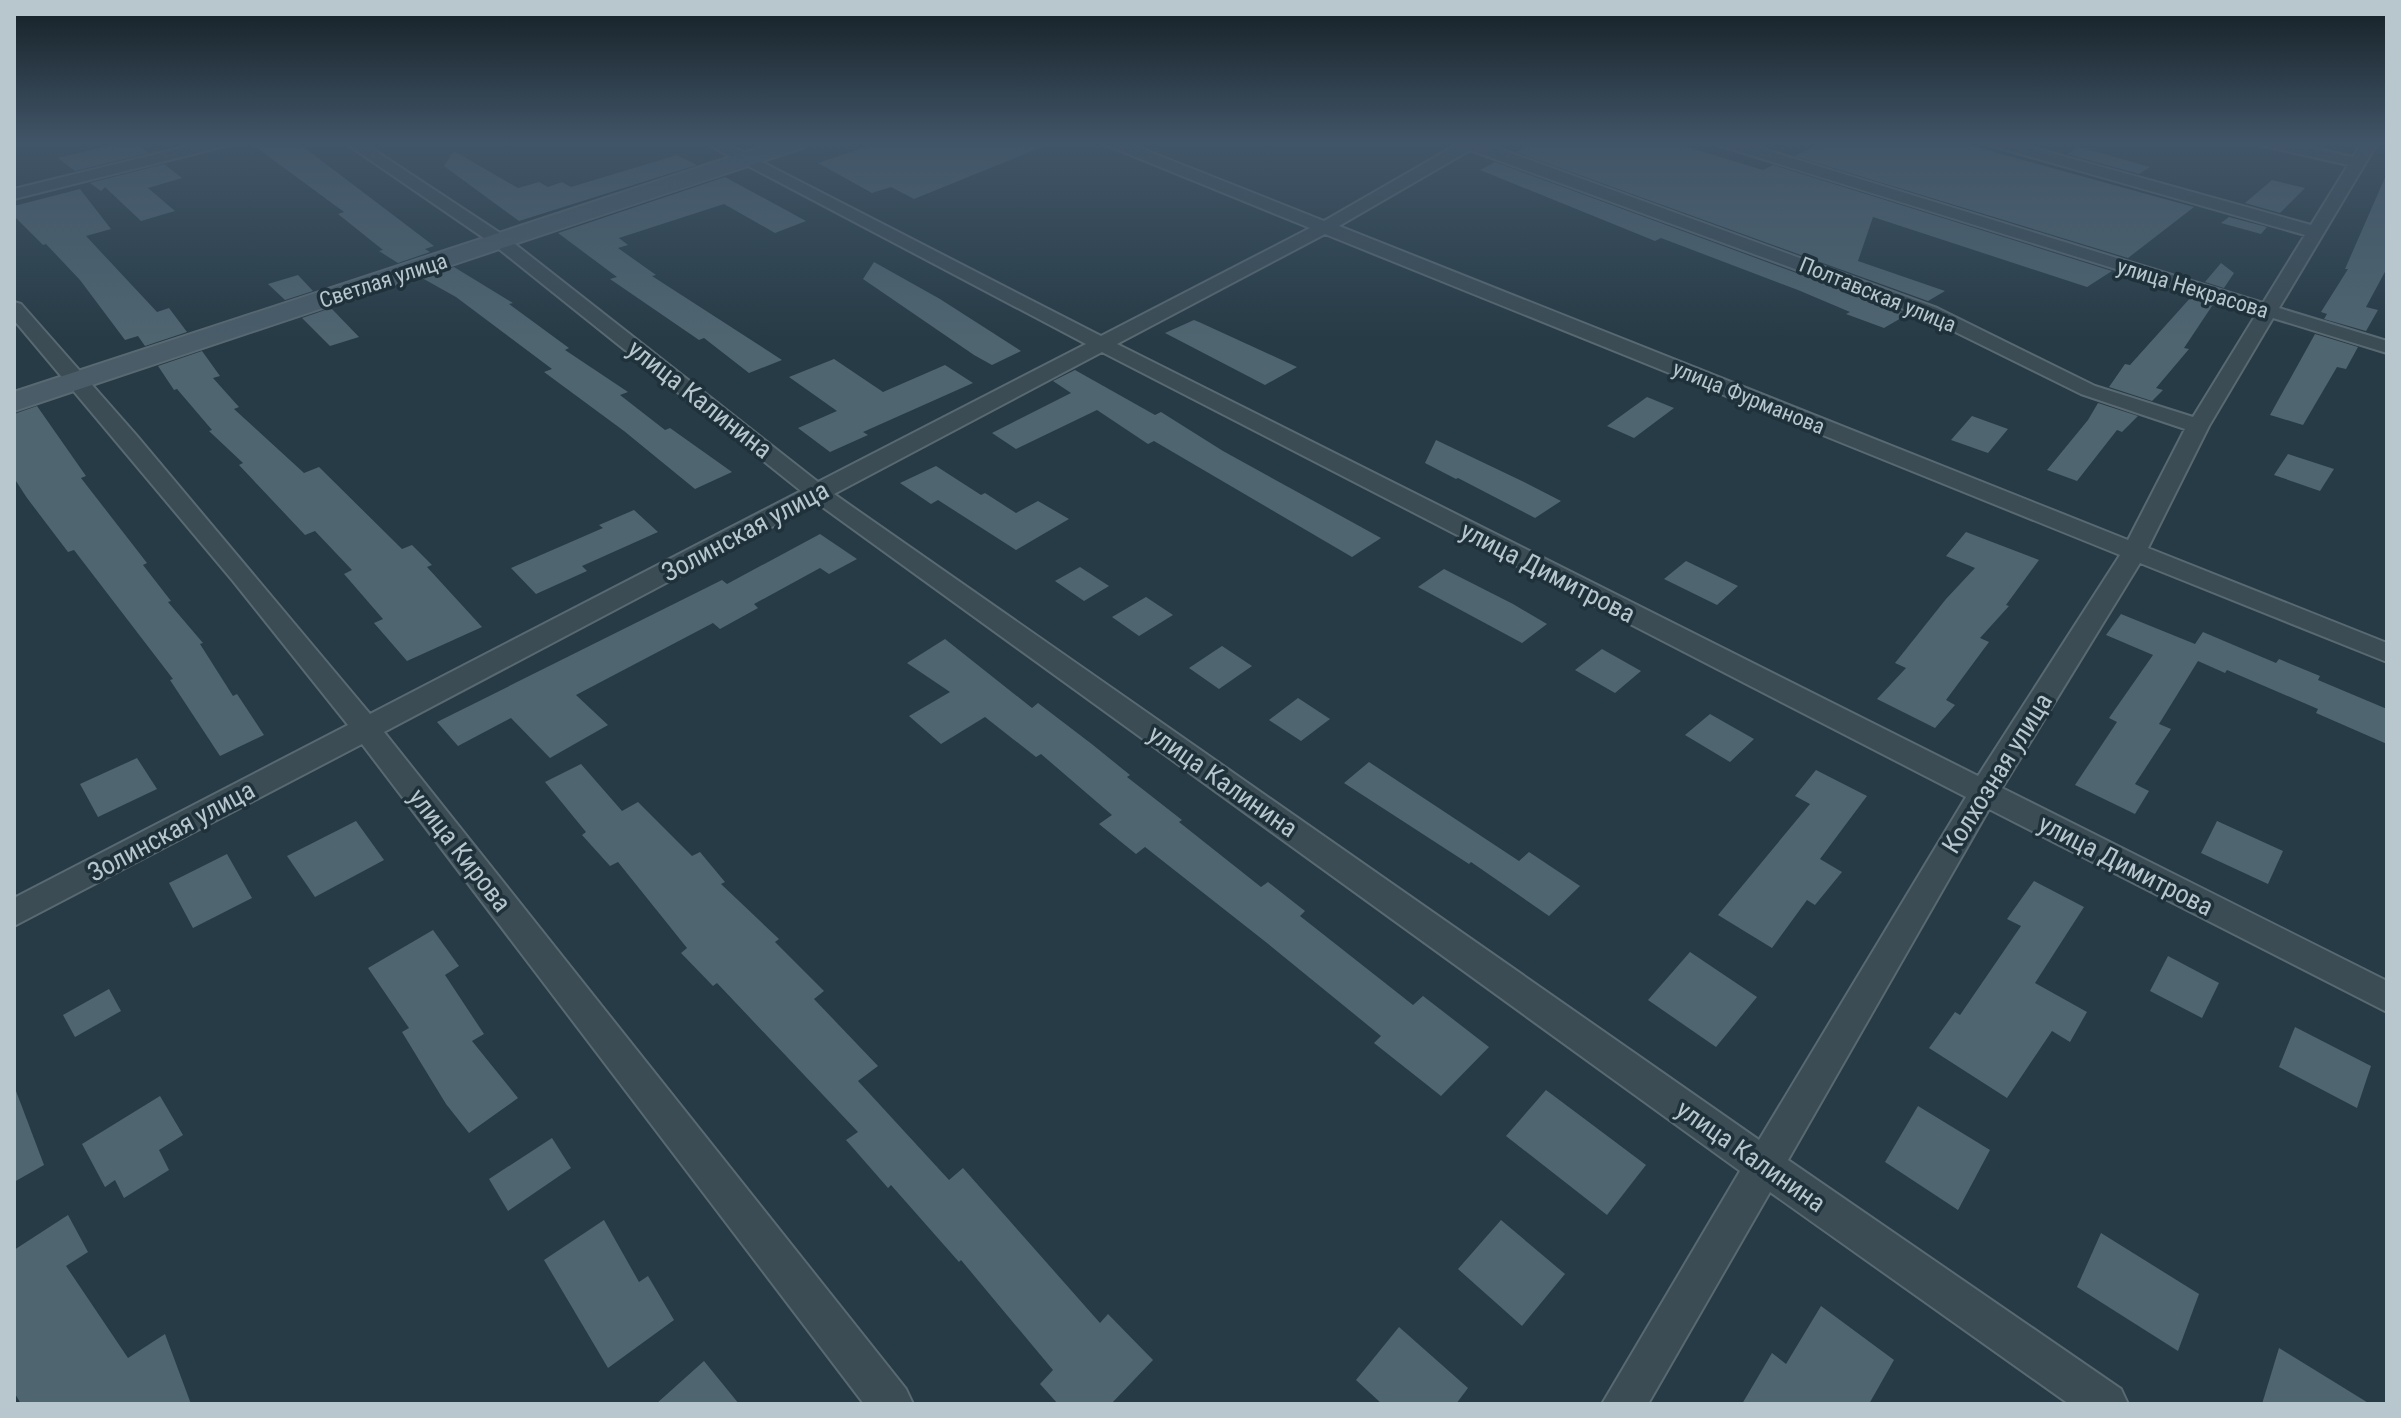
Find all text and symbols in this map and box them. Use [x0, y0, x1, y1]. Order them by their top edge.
street label: Светлая улица [316, 248, 450, 313]
street label: Полтавская улица [1796, 252, 1960, 337]
street label: улица Некрасова [2114, 254, 2272, 323]
street label: улица Калинина [622, 333, 778, 465]
street label: улица Фурманова [1669, 356, 1829, 439]
street label: Золинская улица [657, 474, 833, 588]
street label: улица Димитрова [1456, 515, 1640, 629]
street label: Колхозная улица [1936, 687, 2058, 859]
street label: улица Калинина [1143, 719, 1303, 843]
street label: Золинская улица [83, 774, 259, 888]
street label: улица Кирова [403, 783, 517, 917]
street label: улица Димитрова [2034, 808, 2218, 922]
street label: улица Калинина [1671, 1094, 1831, 1218]

